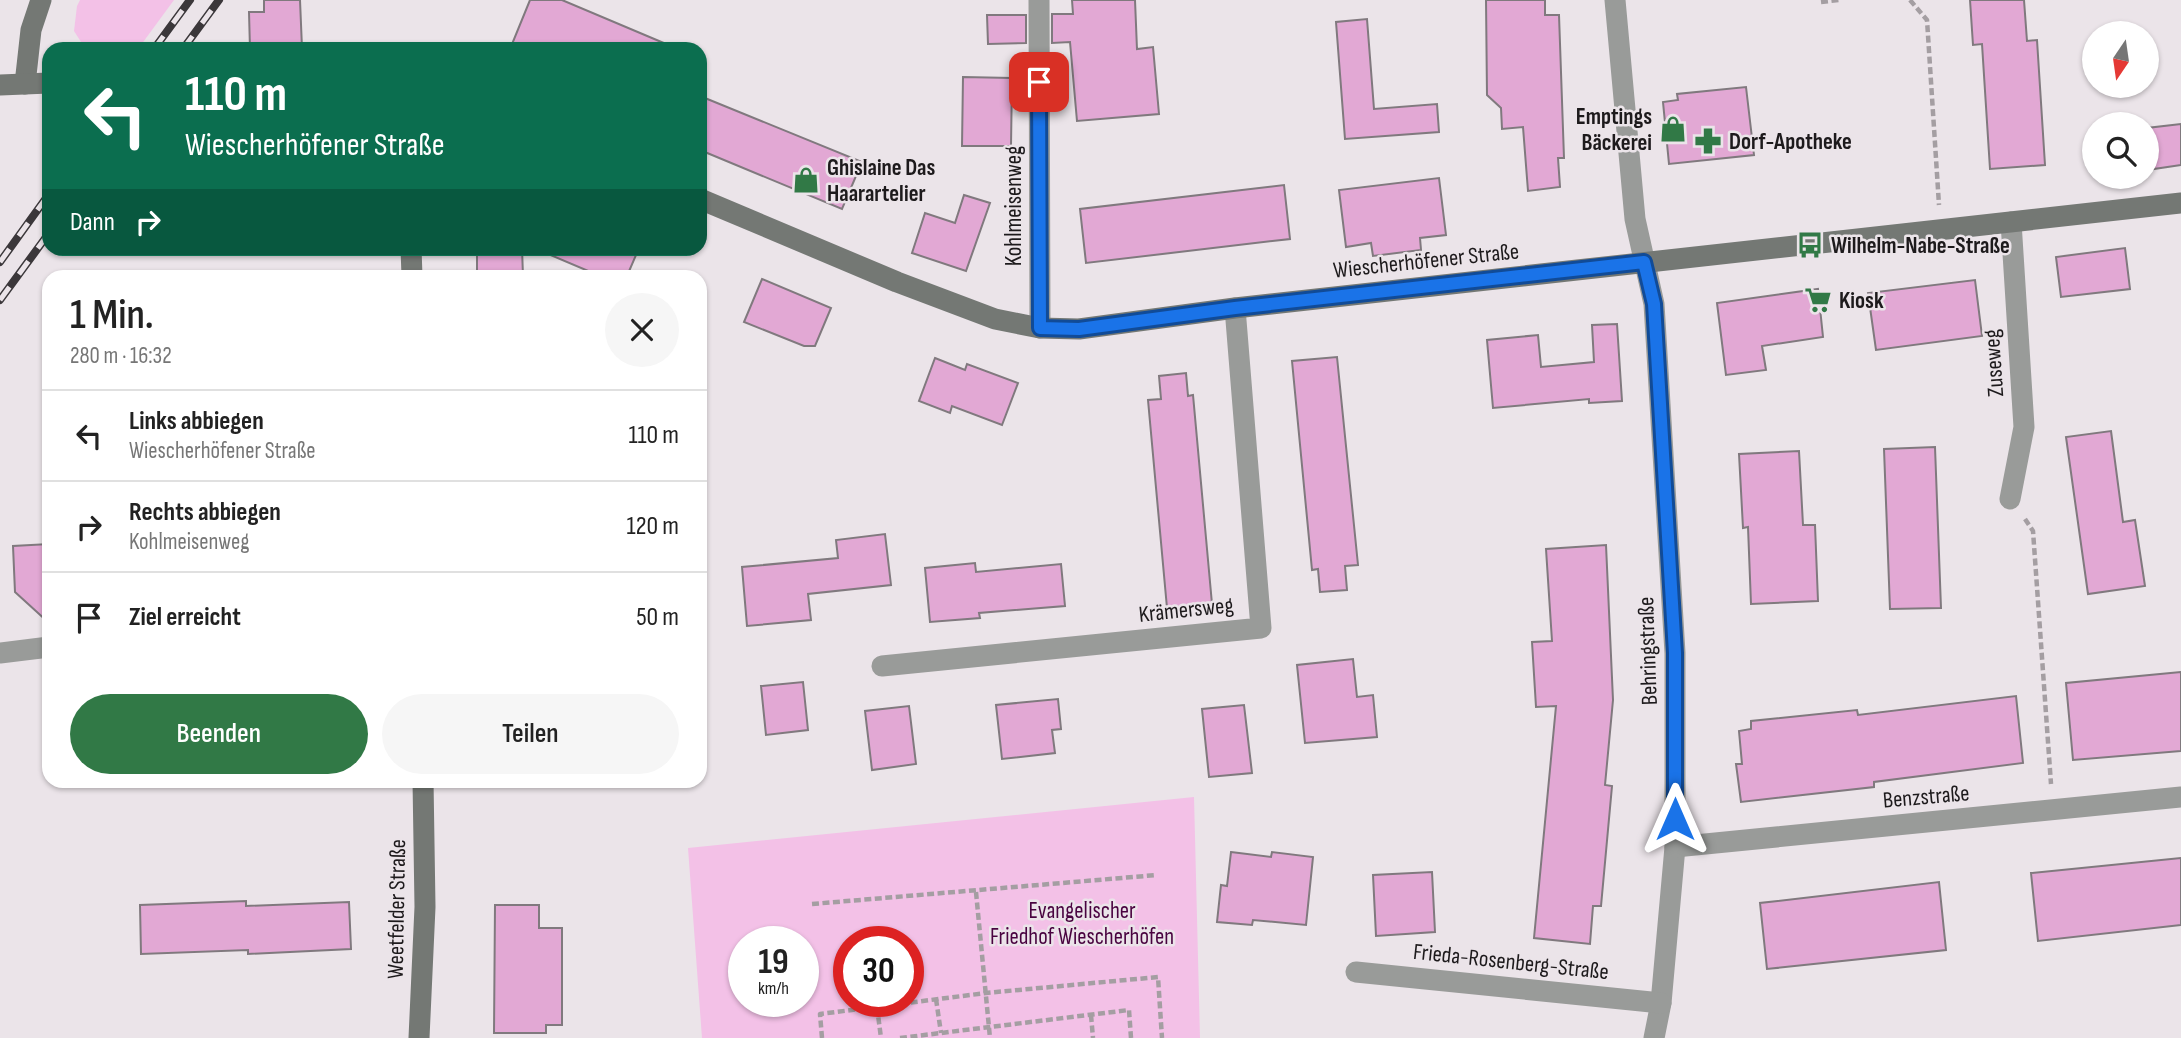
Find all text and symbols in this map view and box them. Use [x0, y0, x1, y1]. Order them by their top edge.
north arrow [2082, 21, 2160, 98]
map controls [2082, 21, 2159, 189]
pin [1009, 52, 1069, 112]
icon: arrive [1020, 63, 1058, 101]
text: 110 m [185, 66, 287, 125]
icon: left [70, 70, 161, 161]
place label: Emptings Bäckerei [1576, 103, 1652, 157]
button: search [2082, 112, 2159, 189]
shop icon: Emptings Bäckerei [1658, 114, 1688, 144]
text: Wiescherhöfener Straße [185, 126, 445, 165]
pharmacy icon: Dorf-Apotheke [1693, 126, 1723, 156]
place label: Dorf-Apotheke [1729, 128, 1852, 156]
street label: Kohlmeisenweg [1000, 146, 1028, 266]
place label: Ghislaine Das Haarartelier [827, 154, 935, 208]
shop icon: Ghislaine Das Haarartelier [791, 165, 821, 195]
icon: right [129, 203, 167, 241]
text: Dann [70, 207, 115, 238]
bus stop icon: Wilhelm-Nabe-Straße [1795, 230, 1825, 260]
place label: Wilhelm-Nabe-Straße [1831, 232, 2010, 260]
street label: Wiescherhöfener Straße [1332, 237, 1520, 285]
supermarket icon: Kiosk [1803, 285, 1833, 315]
place label: Kiosk [1839, 287, 1884, 315]
text: 1 Min. [70, 290, 154, 341]
button: close [605, 293, 679, 367]
street label: Zuseweg [1978, 328, 2010, 398]
text: 280 m · 16:32 [70, 342, 172, 370]
text: Links abbiegen [129, 406, 264, 437]
icon: left [70, 417, 108, 455]
text: 110 m [628, 420, 679, 451]
text: Wiescherhöfener Straße [129, 437, 316, 465]
text: Rechts abbiegen [129, 497, 281, 528]
icon: right [70, 508, 108, 546]
text: 120 m [626, 511, 679, 542]
text: Kohlmeisenweg [129, 528, 250, 556]
street label: Krämersweg [1137, 591, 1235, 629]
street label: Behringstraße [1632, 596, 1664, 706]
icon: arrive [70, 599, 108, 637]
text: Ziel erreicht [129, 602, 241, 633]
text: 50 m [636, 602, 679, 633]
button: Beenden [70, 694, 368, 774]
button: Teilen [382, 694, 679, 774]
street label: Benzstraße [1882, 779, 1971, 815]
position arrow [1638, 782, 1712, 856]
street label: Weetfelder Straße [382, 839, 412, 979]
park label: Evangelischer Friedhof Wiescherhöfen [990, 897, 1174, 951]
speed limit sign: 30 [833, 926, 924, 1017]
street label: Frieda-Rosenberg-Straße [1412, 938, 1610, 986]
text: 19 [758, 941, 789, 984]
text: km/h [758, 978, 789, 999]

